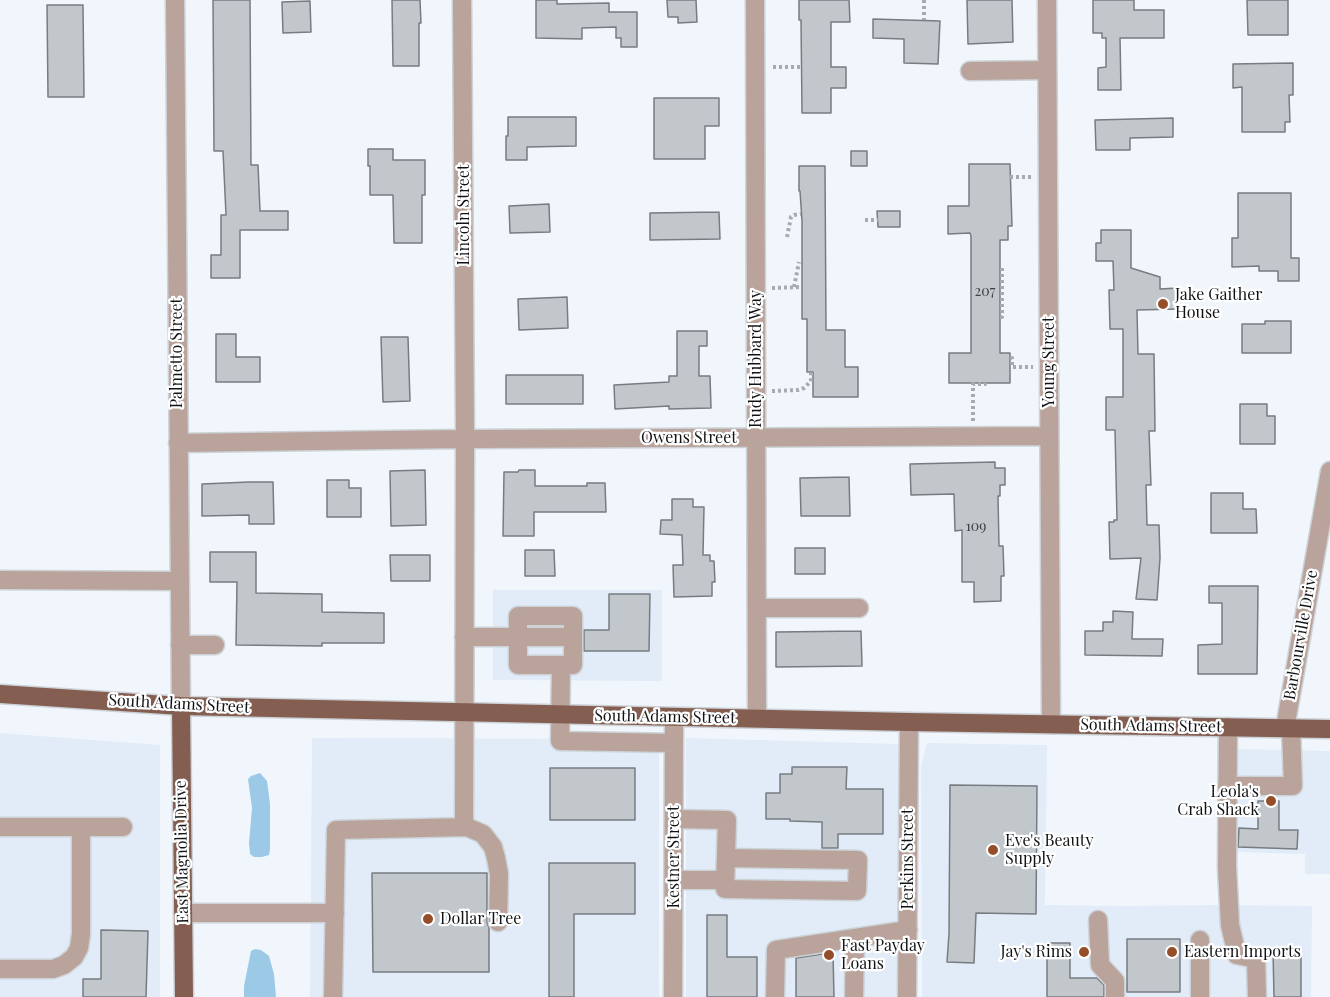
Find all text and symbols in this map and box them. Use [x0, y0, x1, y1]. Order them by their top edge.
street label: Lincoln Street [454, 164, 474, 266]
house number: 207 [975, 284, 995, 300]
place label: Jake Gaither House [1175, 285, 1262, 323]
street label: Rudy Hubbard Way [746, 290, 766, 428]
marker: Jake Gaither House [1156, 297, 1170, 311]
street label: Palmetto Street [167, 298, 187, 408]
street label: Young Street [1039, 316, 1059, 408]
street label: Owens Street [641, 428, 737, 448]
house number: 109 [966, 519, 986, 535]
street label: Barbourville Drive [1280, 569, 1322, 701]
street label: South Adams Street [108, 691, 250, 717]
street label: South Adams Street [594, 706, 736, 728]
street label: South Adams Street [1080, 715, 1222, 737]
street label: East Magnolia Drive [171, 780, 193, 924]
place label: Leola's Crab Shack [1177, 782, 1259, 820]
marker: Leola's Crab Shack [1264, 794, 1278, 808]
street label: Kestner Street [664, 805, 684, 909]
street label: Perkins Street [898, 808, 918, 910]
place label: Eve's Beauty Supply [1005, 831, 1094, 869]
marker: Eve's Beauty Supply [986, 843, 1000, 857]
place label: Dollar Tree [440, 909, 521, 929]
marker: Dollar Tree [421, 912, 435, 926]
place label: Fast Payday Loans [841, 936, 925, 974]
place label: Jay's Rims [1001, 942, 1072, 962]
place label: Eastern Imports [1184, 942, 1301, 962]
marker: Jay's Rims [1077, 945, 1091, 959]
marker: Eastern Imports [1165, 945, 1179, 959]
marker: Fast Payday Loans [822, 948, 836, 962]

